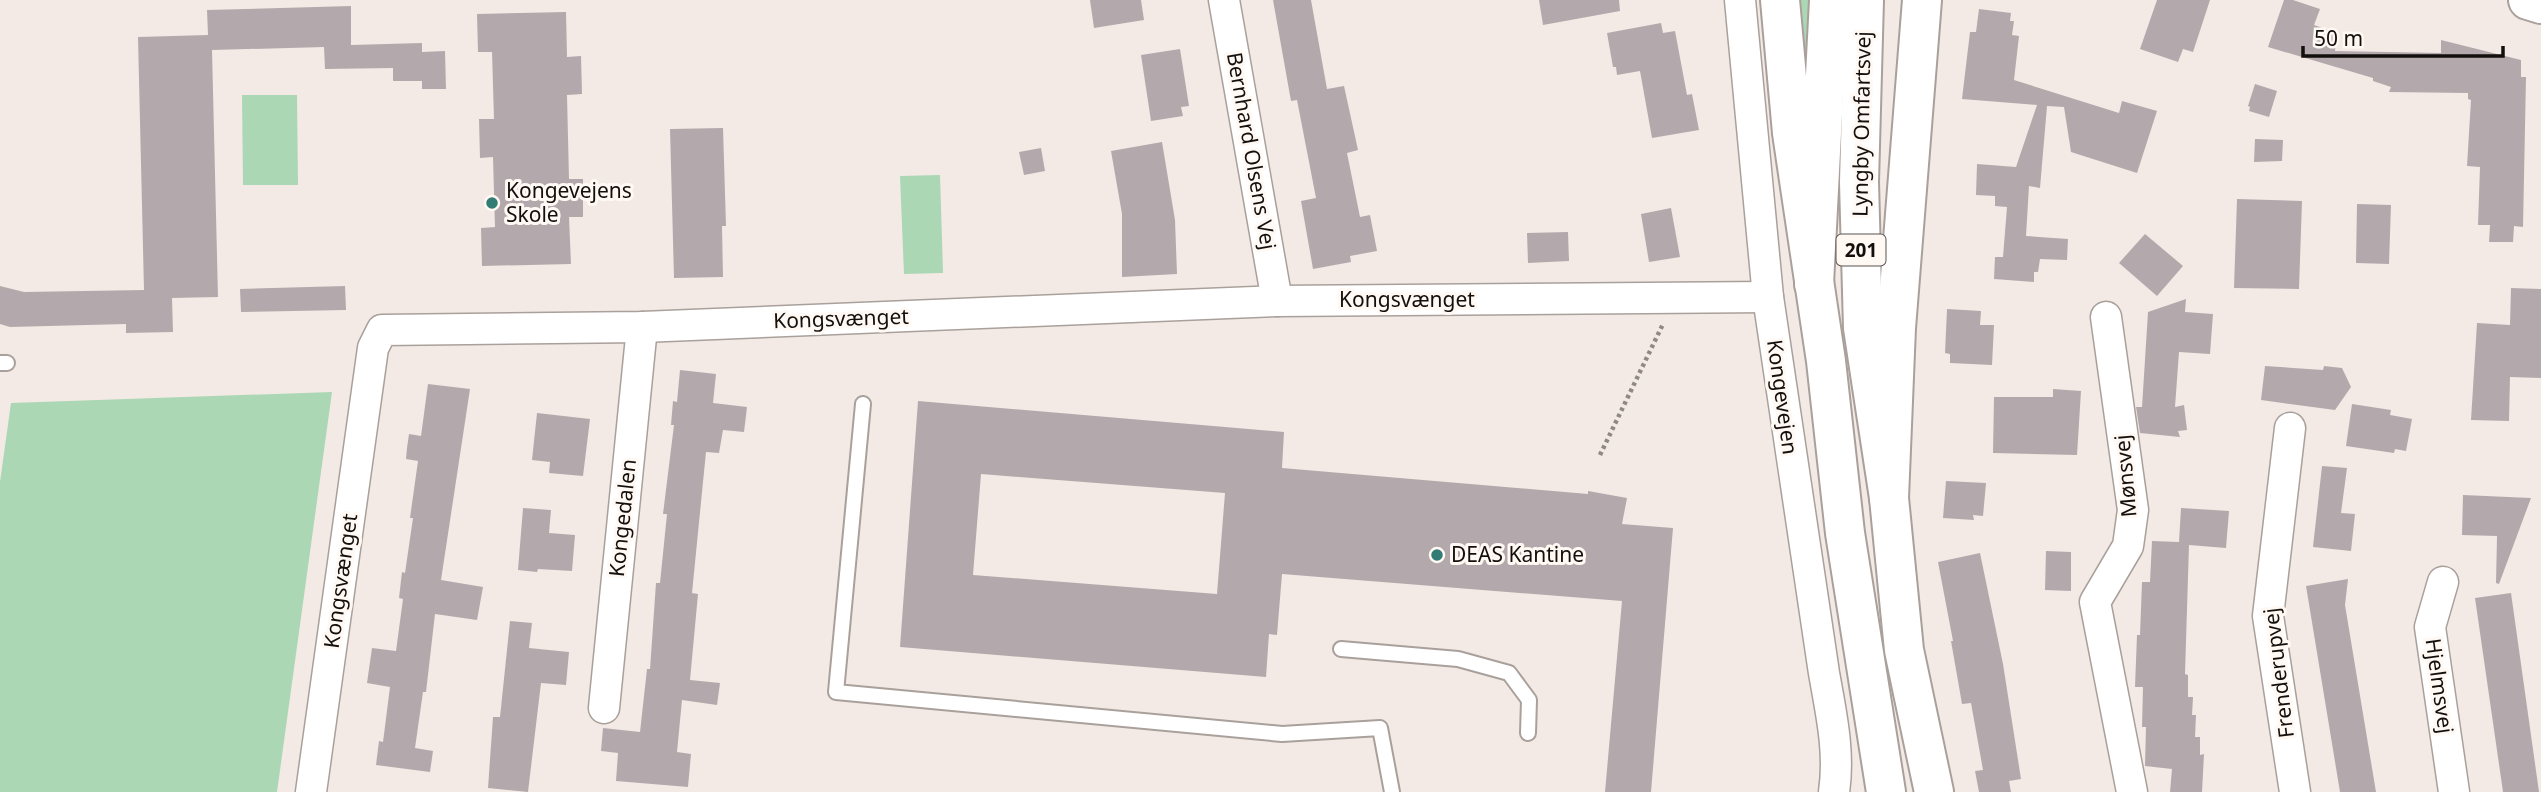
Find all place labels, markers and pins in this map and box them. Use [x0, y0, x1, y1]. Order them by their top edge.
place label: Kongevejens Skole [506, 176, 632, 228]
marker: Kongevejens Skole [484, 195, 500, 211]
place label: DEAS Kantine [1451, 540, 1584, 568]
marker: DEAS Kantine [1429, 547, 1445, 563]

